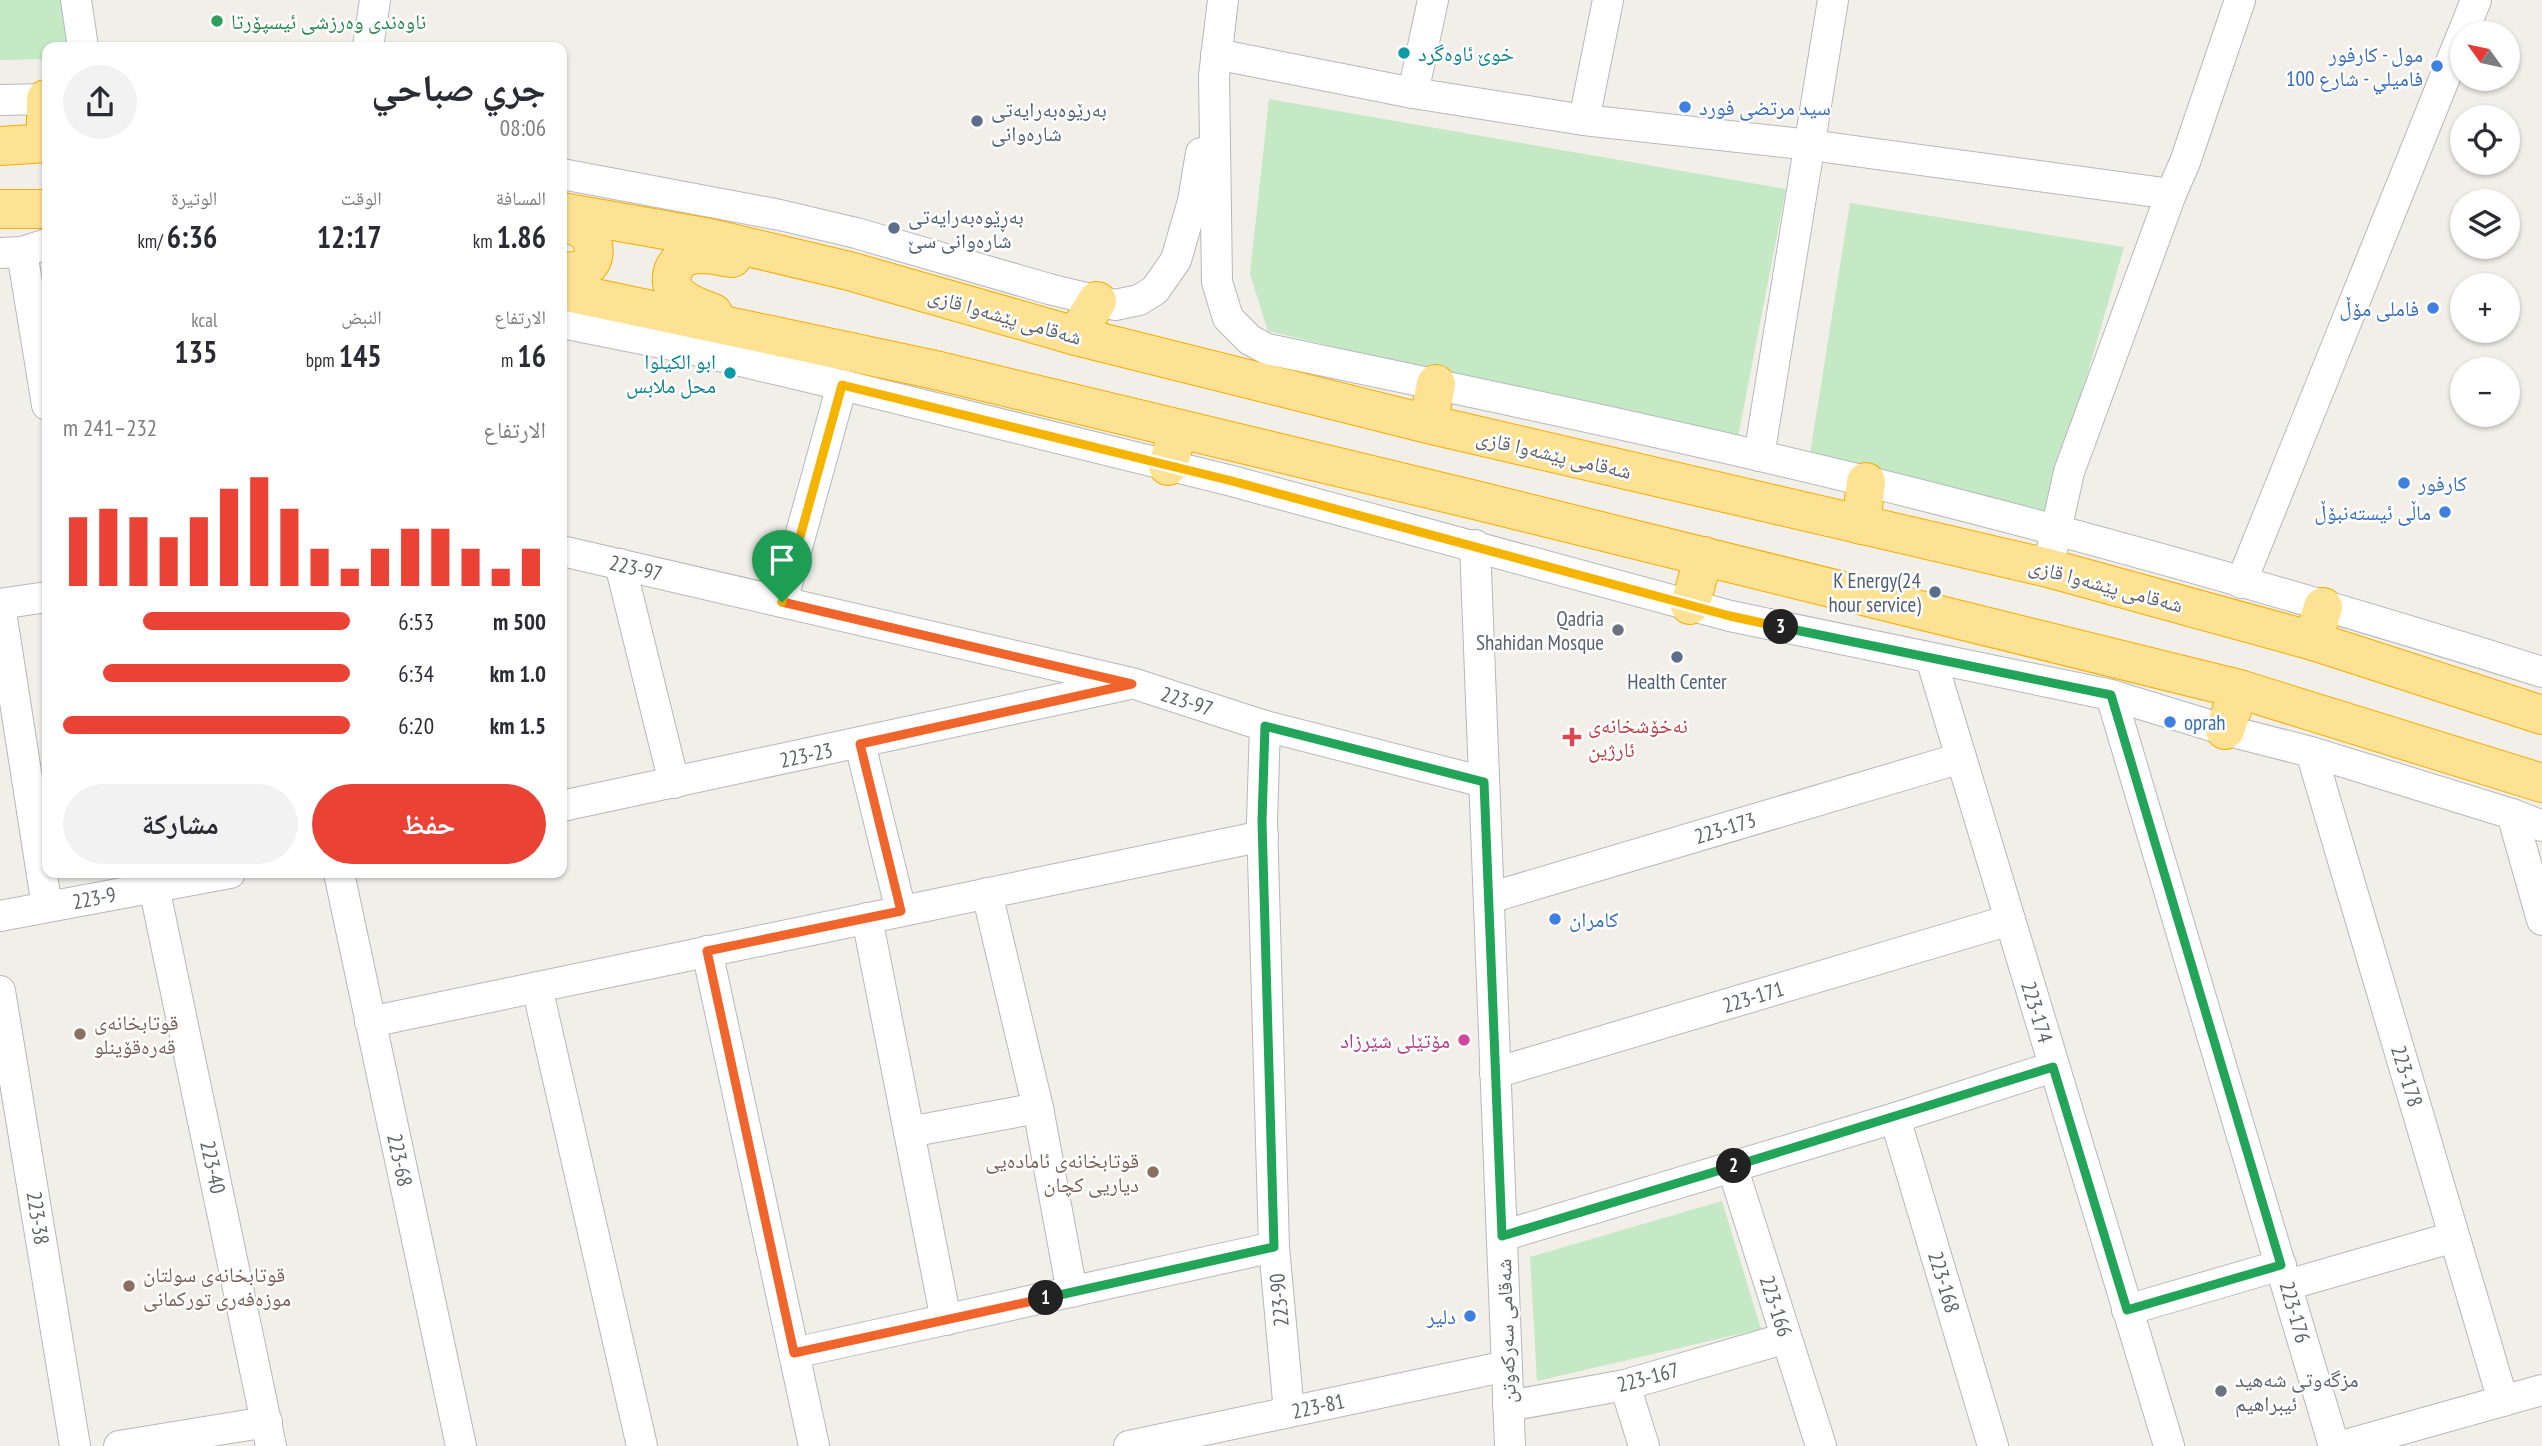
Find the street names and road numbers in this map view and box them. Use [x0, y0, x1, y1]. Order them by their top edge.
street label: شەقامی پێشەوا قازی [925, 281, 1085, 351]
street label: شەقامی پێشەوا قازی [1474, 423, 1634, 485]
street label: 223-97 [607, 549, 665, 587]
street label: شەقامی پێشەوا قازی [2026, 551, 2186, 619]
street label: 223-97 [1157, 680, 1217, 722]
street label: 223-23 [777, 736, 835, 774]
street label: 223-173 [1691, 806, 1759, 850]
street label: 223-9 [70, 881, 118, 915]
street label: 223-171 [1719, 975, 1787, 1019]
street label: 223-174 [2015, 978, 2059, 1047]
street label: 223-178 [2385, 1042, 2429, 1110]
street label: 223-68 [381, 1131, 419, 1189]
street label: 223-40 [194, 1138, 232, 1196]
street label: 223-38 [20, 1190, 56, 1246]
street label: 223-168 [1922, 1248, 1966, 1316]
street label: شەقامی سەرکەوتن [1490, 1258, 1522, 1404]
street label: 223-90 [1263, 1272, 1295, 1328]
street label: 223-166 [1753, 1272, 1799, 1340]
street label: 223-176 [2273, 1278, 2317, 1346]
street label: 223-167 [1614, 1356, 1682, 1398]
street label: 223-81 [1289, 1387, 1347, 1425]

